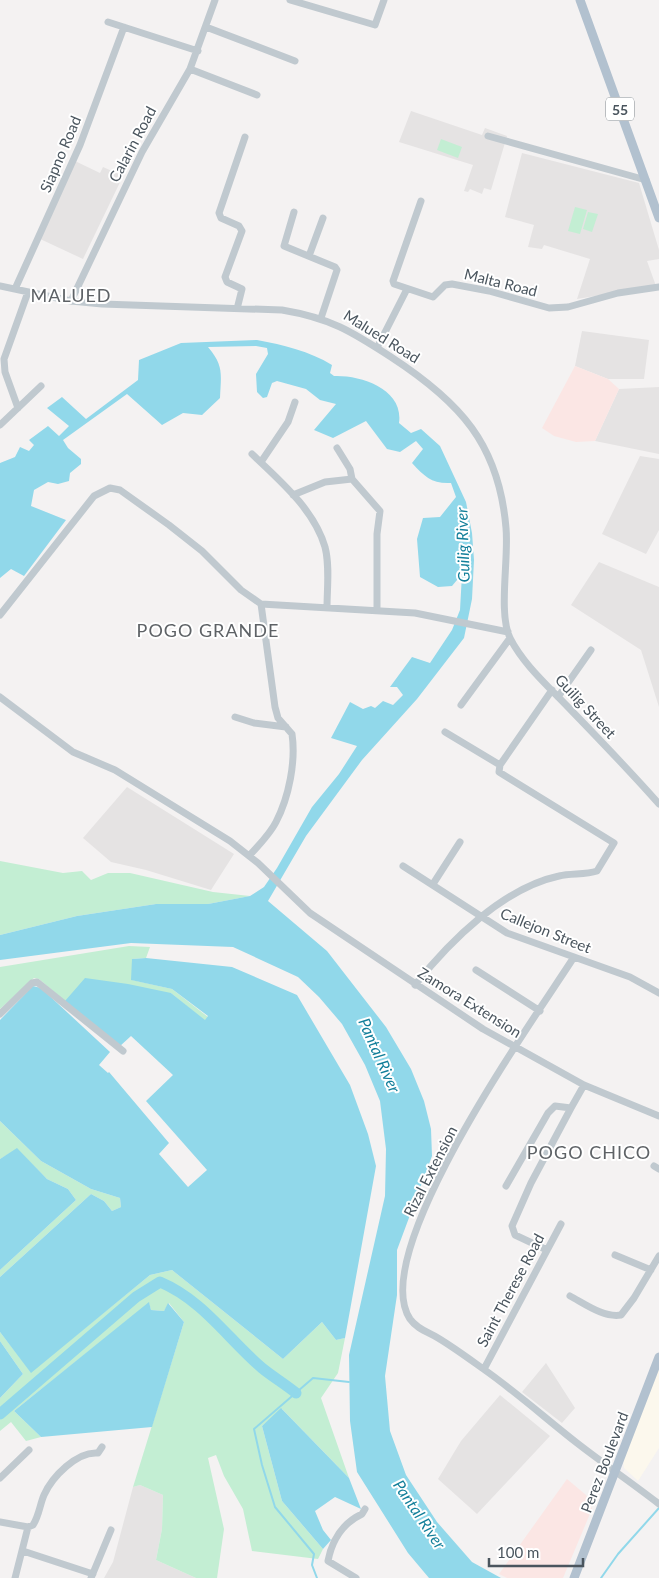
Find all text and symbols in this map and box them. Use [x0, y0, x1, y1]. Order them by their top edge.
road number: 55 [606, 98, 634, 120]
street label: Calarin Road [105, 103, 159, 185]
street label: Siapno Road [36, 113, 84, 195]
street label: Malta Road [463, 264, 539, 300]
district label: MALUED [31, 284, 112, 306]
street label: Malued Road [341, 305, 423, 367]
water label: Guilig River [451, 507, 473, 583]
district label: POGO GRANDE [137, 619, 279, 641]
street label: Guilig Street [552, 670, 621, 742]
street label: Callejon Street [498, 904, 595, 957]
street label: Zamora Extension [415, 963, 525, 1041]
water label: Pantal River [355, 1015, 405, 1096]
street label: Rizal Extension [399, 1123, 461, 1219]
district label: POGO CHICO [527, 1141, 651, 1163]
street label: Saint Therese Road [473, 1230, 547, 1350]
street label: Perez Boulevard [577, 1409, 631, 1515]
water label: Pantal River [390, 1476, 450, 1553]
scale bar [489, 1536, 583, 1568]
text: 100 m [497, 1543, 539, 1561]

